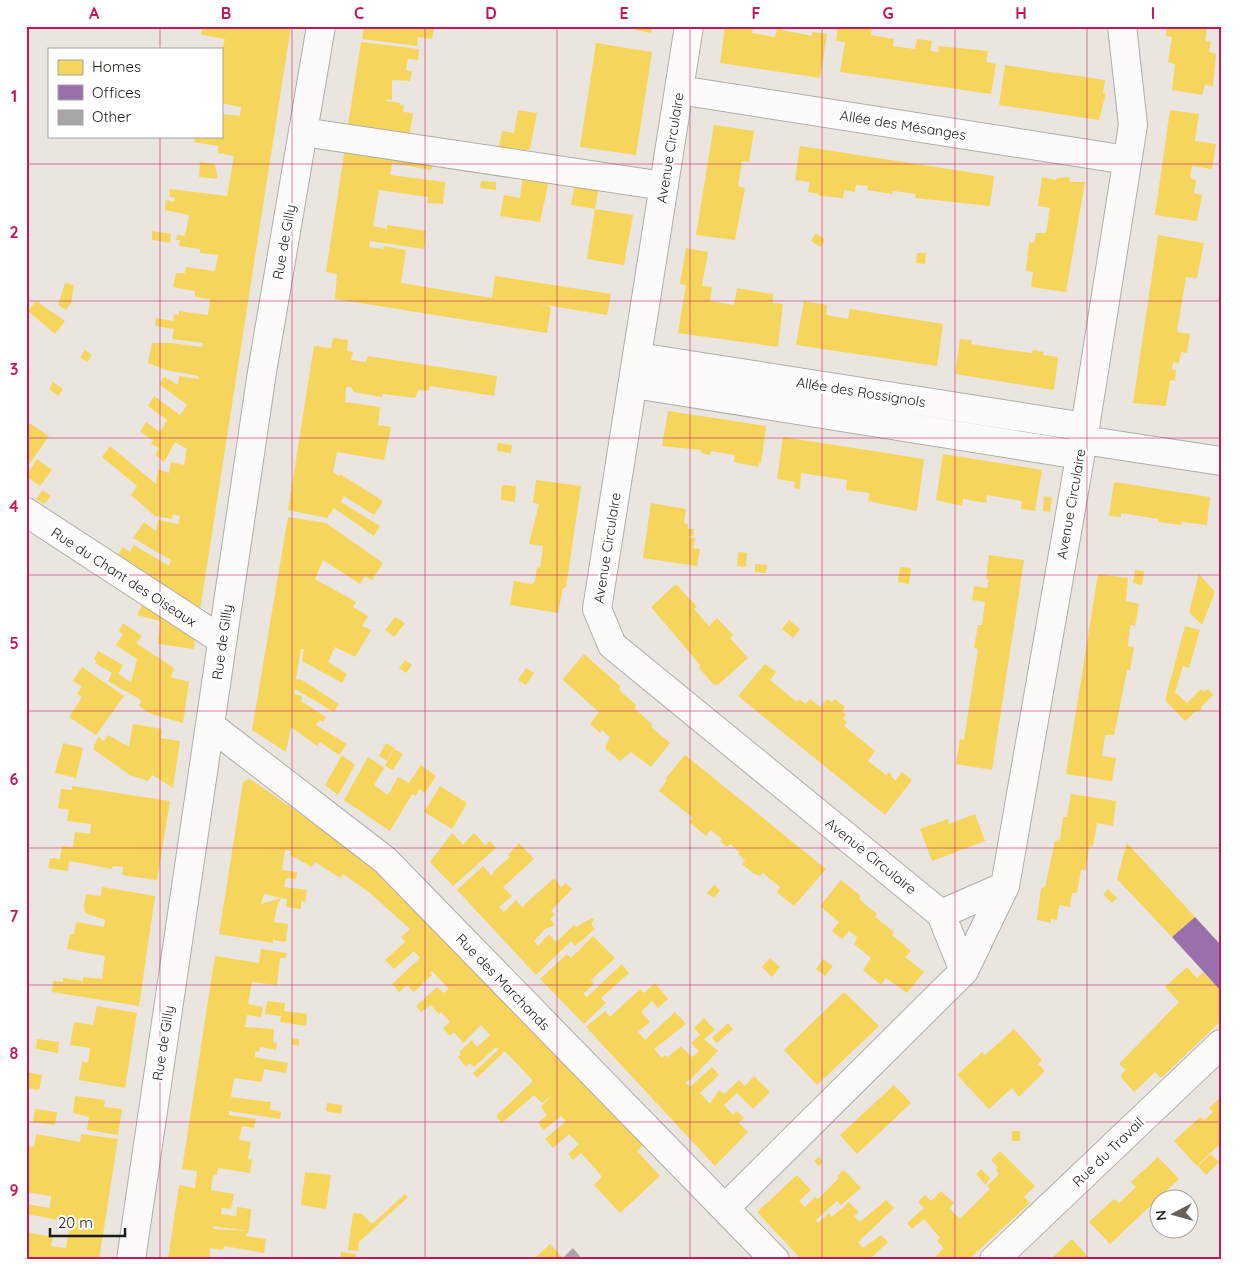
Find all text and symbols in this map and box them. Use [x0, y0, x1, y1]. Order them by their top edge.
text: A [89, 3, 100, 23]
text: B [221, 3, 231, 23]
text: C [354, 3, 364, 23]
text: D [485, 3, 497, 23]
text: E [619, 3, 629, 23]
text: F [752, 3, 761, 23]
text: G [882, 3, 894, 23]
text: H [1015, 3, 1027, 23]
text: I [1151, 3, 1155, 23]
legend [48, 48, 222, 138]
text: Homes [92, 57, 141, 76]
text: Offices [92, 83, 141, 102]
text: 1 [11, 86, 17, 106]
street label: Avenue Circulaire [652, 91, 688, 205]
street label: Allée des Mésanges [839, 106, 967, 144]
text: Other [92, 107, 132, 126]
street label: Rue de Gilly [269, 203, 299, 281]
text: 2 [9, 222, 19, 242]
text: 3 [10, 359, 18, 379]
street label: Allée des Rossignols [795, 373, 927, 411]
street label: Avenue Circulaire [1052, 447, 1090, 561]
street label: Avenue Circulaire [589, 491, 625, 605]
text: 4 [9, 496, 19, 516]
street label: Rue du Chant des Oiseaux [48, 523, 200, 631]
street label: Rue de Gilly [208, 603, 236, 681]
text: 5 [9, 633, 19, 653]
text: 6 [10, 769, 19, 789]
street label: Avenue Circulaire [822, 814, 920, 898]
text: 7 [10, 906, 19, 926]
street label: Rue des Marchands [452, 930, 554, 1034]
street label: Rue de Gilly [148, 1004, 178, 1082]
text: 8 [10, 1043, 19, 1063]
street label: Rue du Travail [1068, 1113, 1148, 1191]
text: 9 [9, 1180, 19, 1200]
north arrow [1150, 1188, 1200, 1238]
scale bar [50, 1206, 125, 1238]
text: N [1152, 1209, 1171, 1221]
text: 20 m [58, 1213, 93, 1232]

